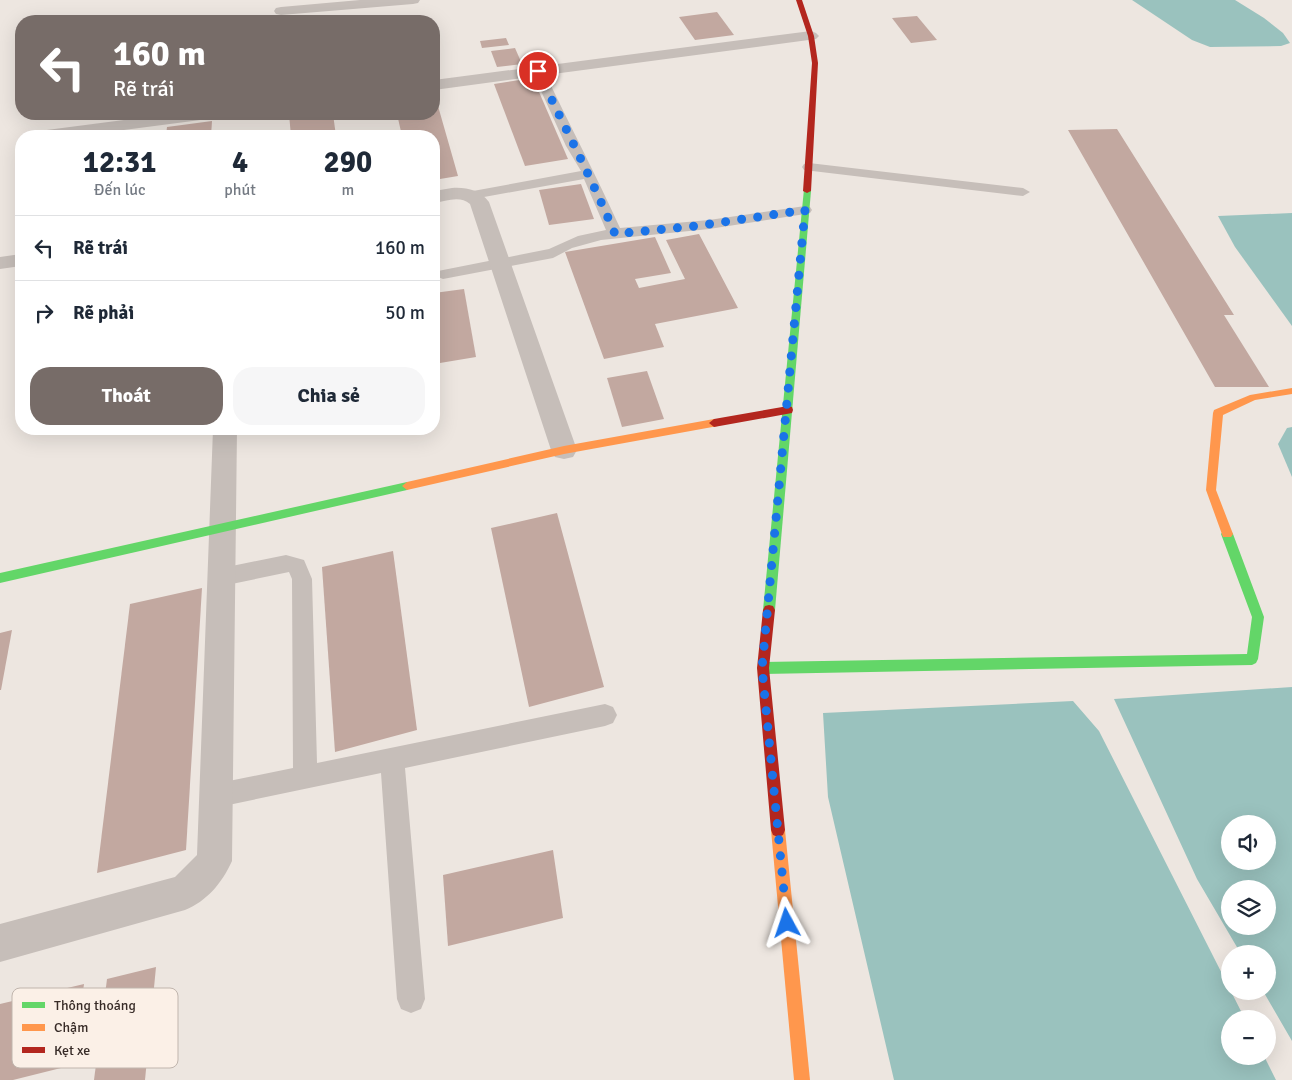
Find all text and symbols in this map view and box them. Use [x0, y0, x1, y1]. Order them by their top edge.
text: 160 m [113, 32, 206, 75]
icon: left [30, 35, 95, 100]
pin [517, 50, 559, 92]
icon: arrive [524, 57, 552, 85]
text: Rẽ trái [113, 75, 175, 102]
text: 12:31 [83, 144, 156, 181]
text: 4 [232, 144, 248, 181]
text: 290 [324, 144, 372, 181]
text: Đến lúc [94, 180, 145, 200]
text: phút [224, 180, 256, 200]
text: m [342, 180, 354, 200]
icon: left [30, 234, 58, 262]
text: Rẽ trái [73, 236, 128, 260]
text: 160 m [375, 236, 425, 260]
icon: right [30, 299, 58, 327]
text: Rẽ phải [73, 301, 134, 325]
text: 50 m [385, 301, 425, 325]
button: Thoát [30, 367, 223, 425]
button: Chia sẻ [233, 367, 425, 425]
map controls [1221, 815, 1276, 1065]
button: sound [1221, 815, 1276, 870]
button: layers [1221, 880, 1276, 935]
position arrow [760, 896, 812, 948]
button: + [1221, 945, 1276, 1000]
legend [12, 988, 178, 1068]
text: Thông thoáng [54, 997, 136, 1014]
button: − [1221, 1010, 1276, 1065]
text: Chậm [54, 1019, 88, 1036]
text: Kẹt xe [54, 1042, 90, 1059]

